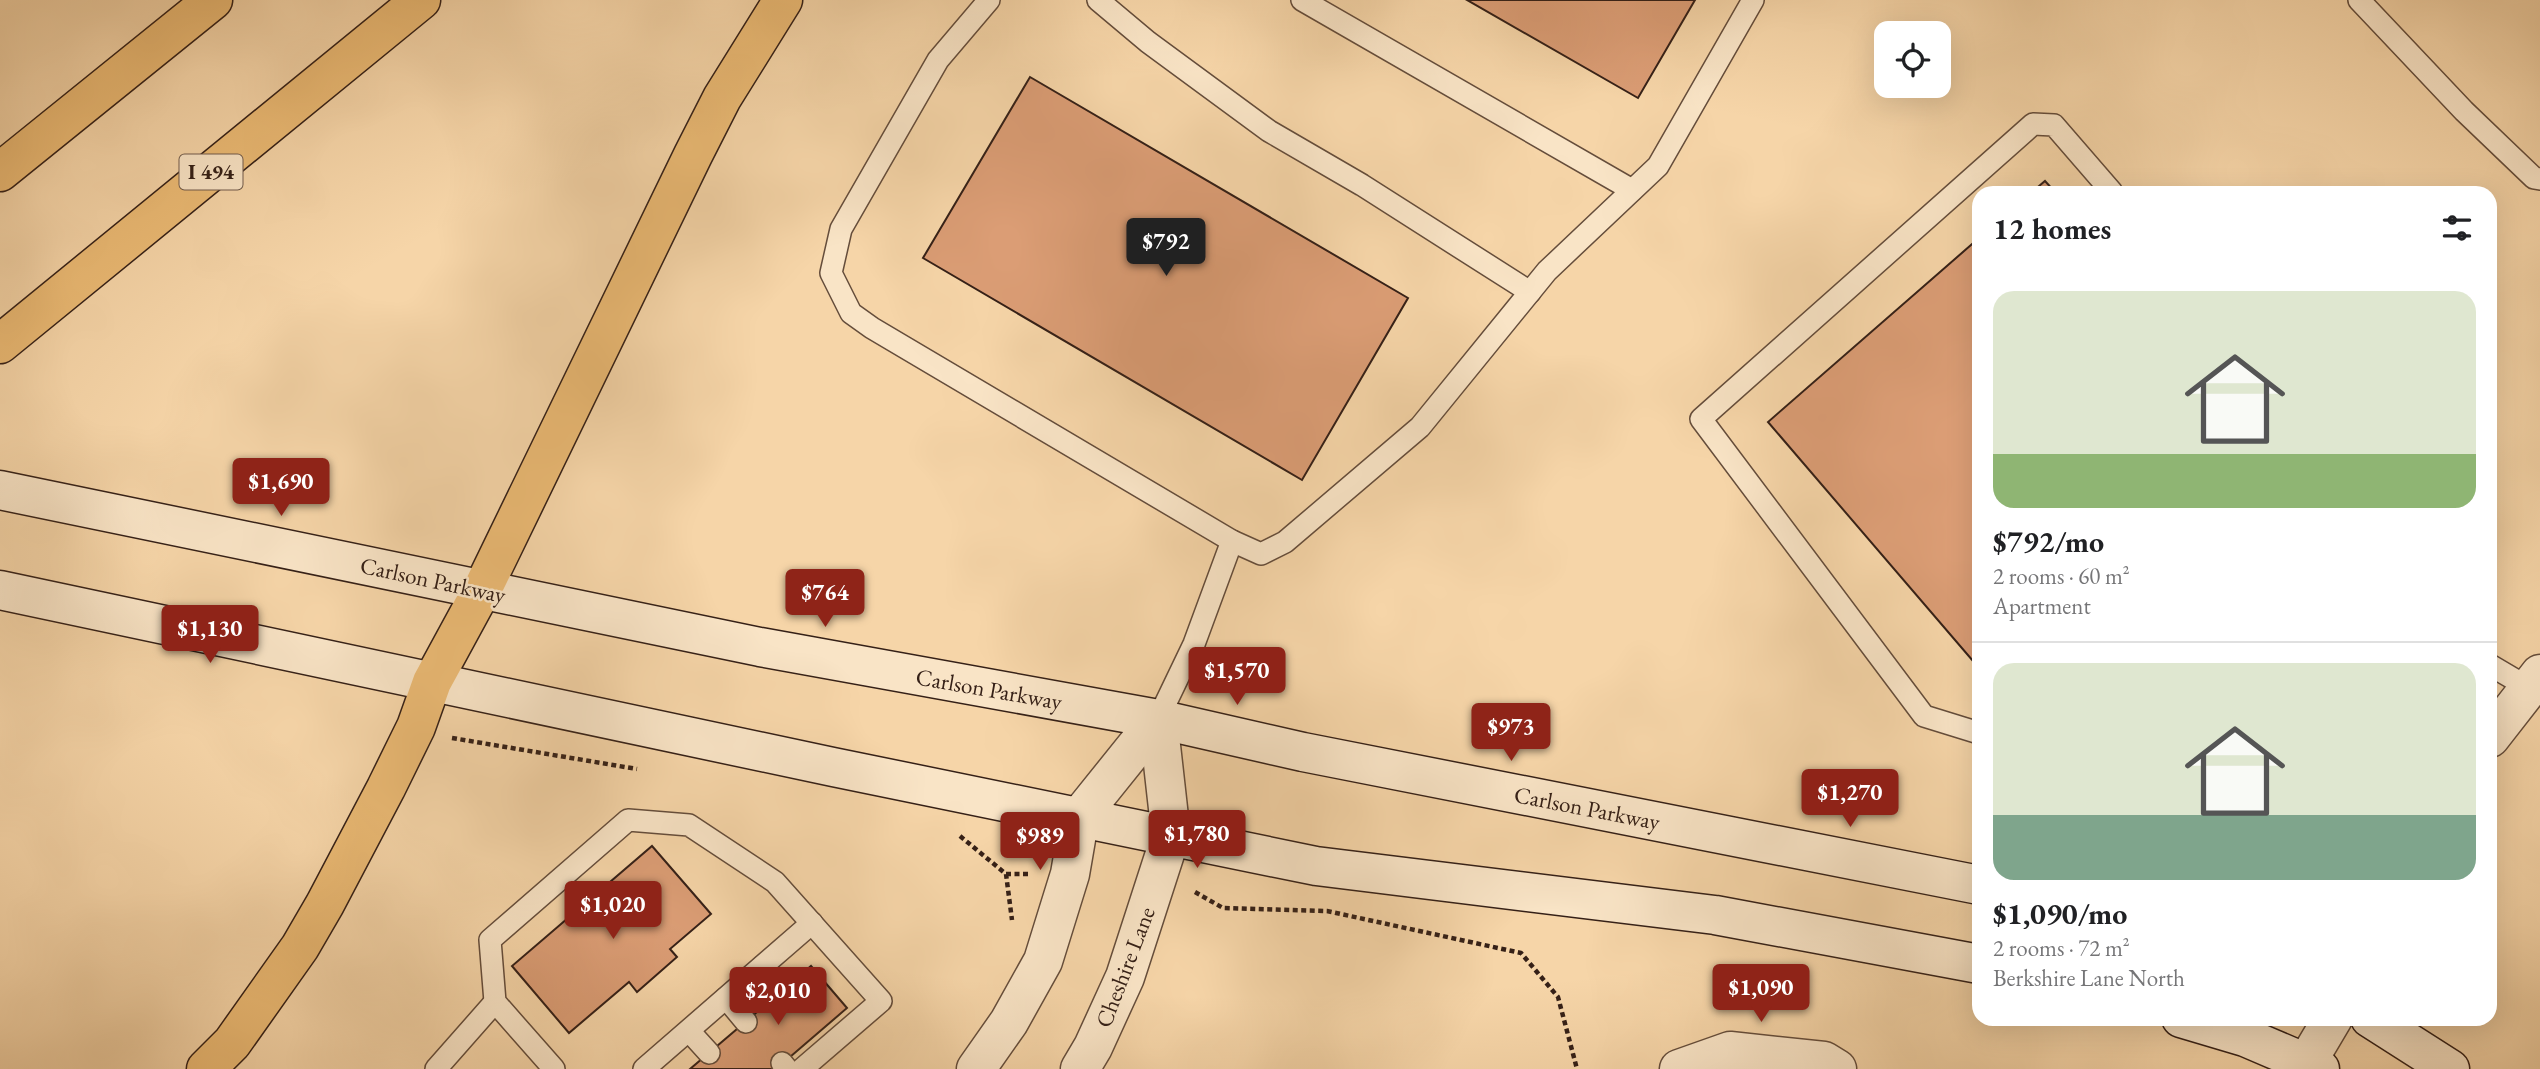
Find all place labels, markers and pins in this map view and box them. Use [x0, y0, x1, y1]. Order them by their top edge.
pin: $792 [1125, 218, 1207, 278]
pin: $1,690 [224, 458, 338, 518]
pin: $764 [784, 570, 866, 629]
pin: $1,130 [153, 606, 267, 665]
pin: $1,570 [1180, 648, 1294, 707]
pin: $973 [1470, 704, 1552, 763]
pin: $1,270 [1793, 770, 1907, 829]
pin: $1,780 [1140, 810, 1254, 870]
pin: $989 [999, 812, 1081, 872]
pin: $1,020 [556, 881, 670, 941]
pin: $1,090 [1704, 964, 1818, 1024]
pin: $2,010 [721, 968, 835, 1027]

